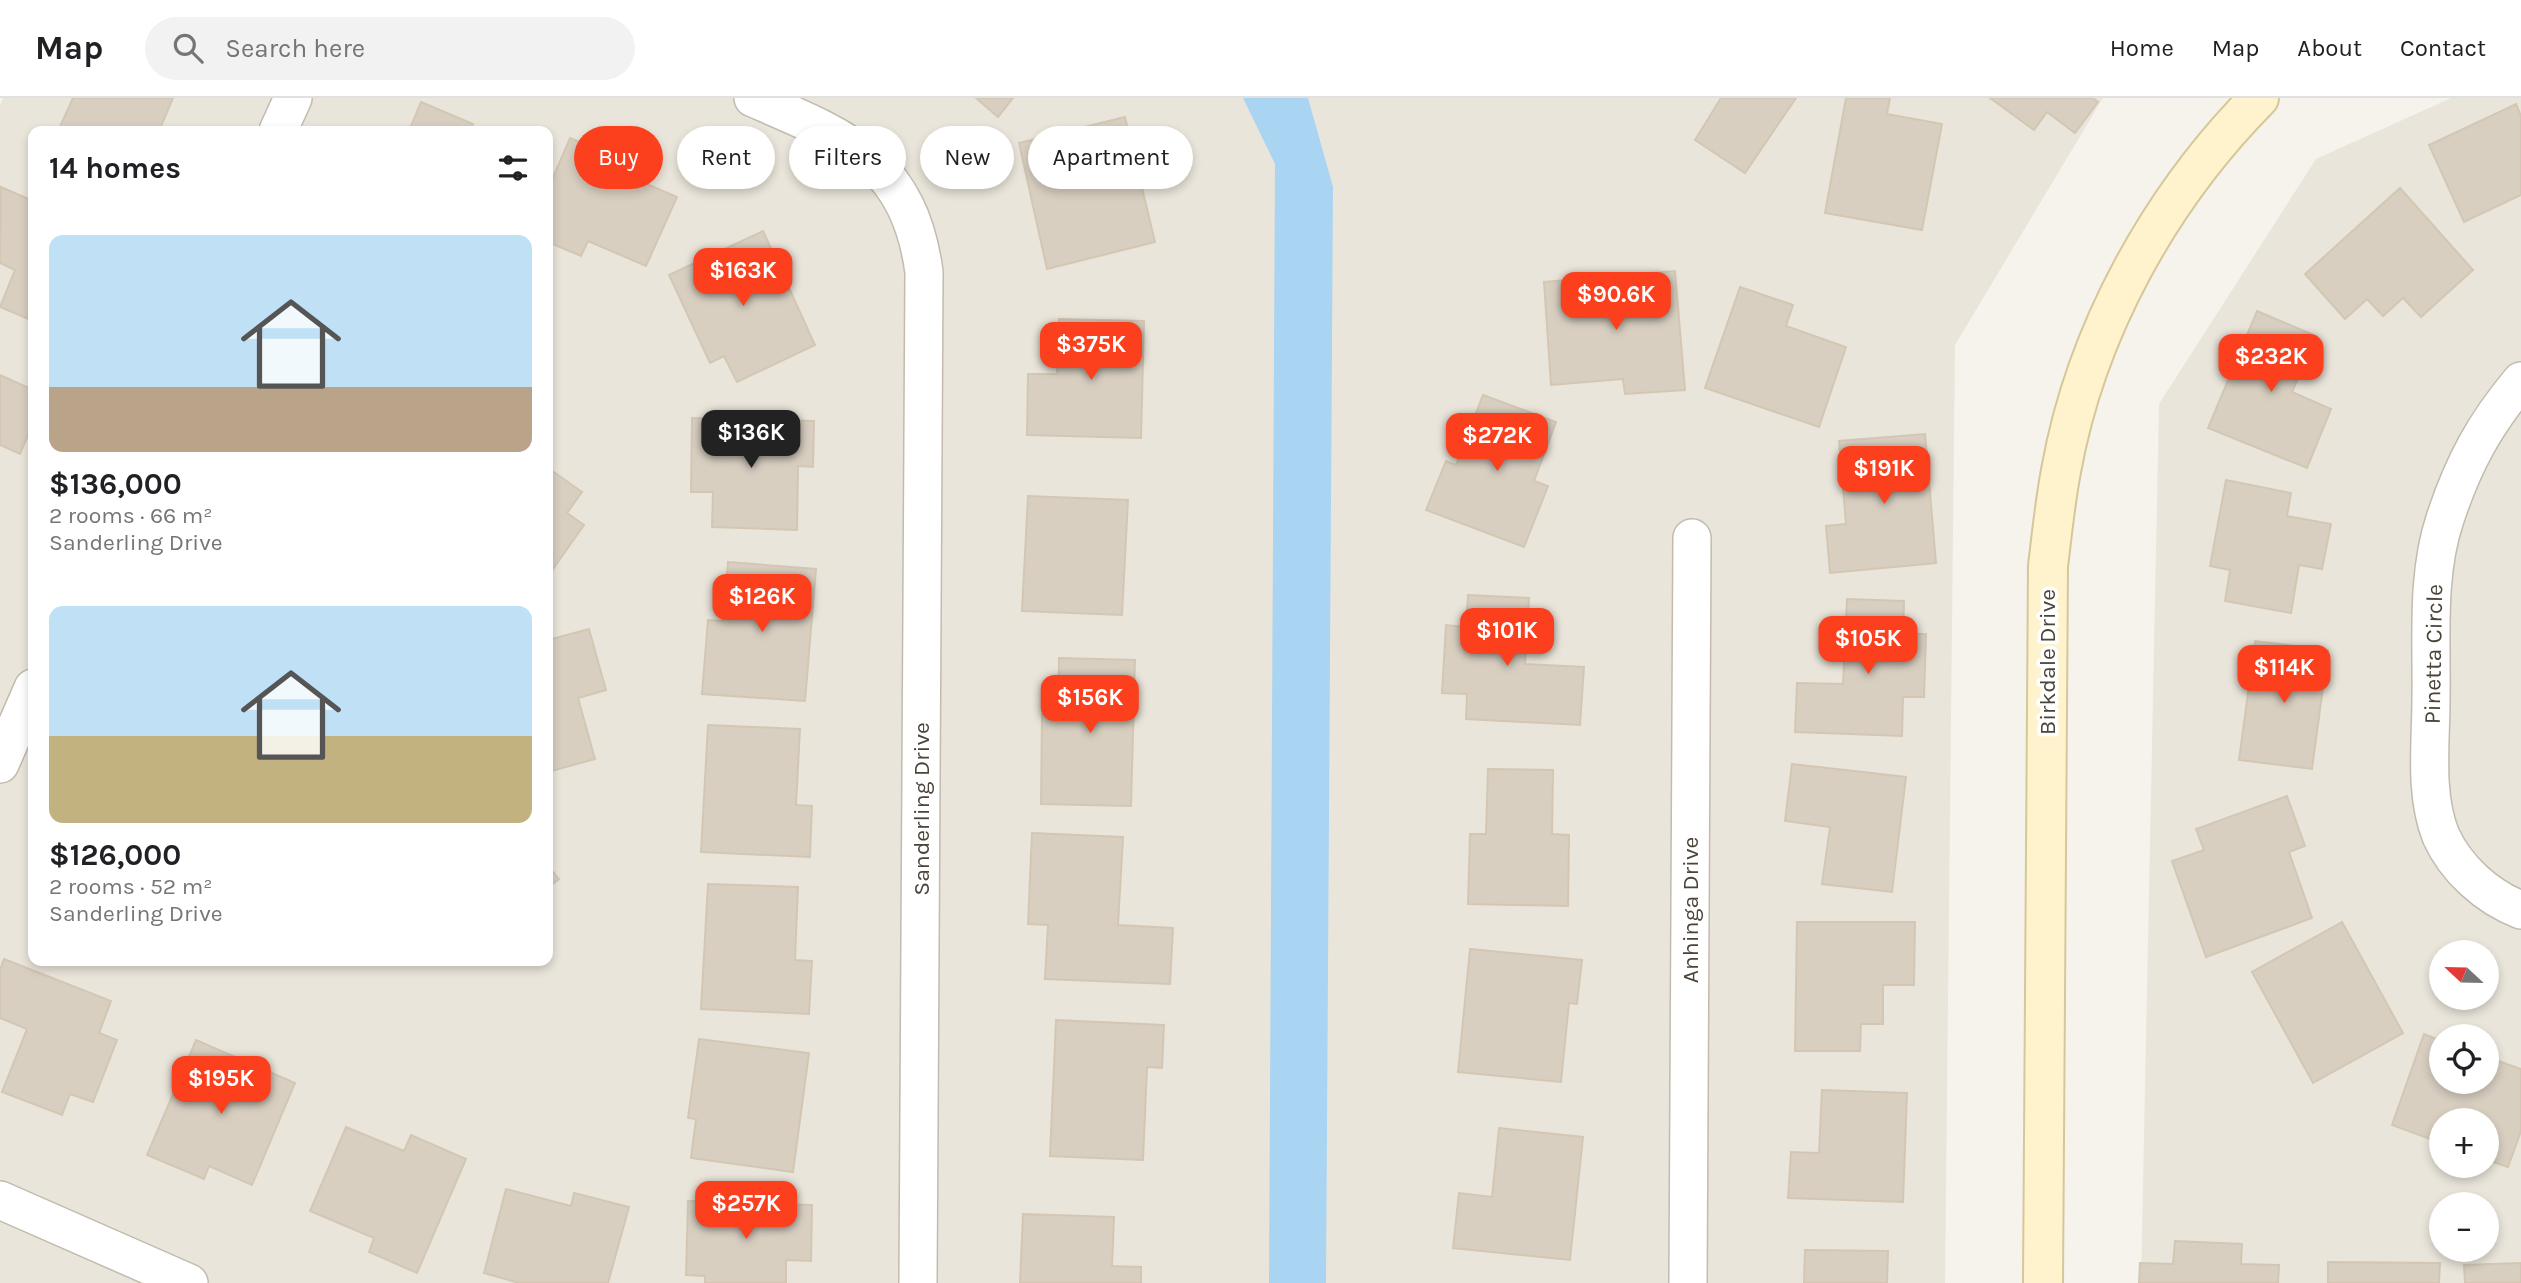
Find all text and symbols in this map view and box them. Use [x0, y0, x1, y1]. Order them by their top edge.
search box [145, 17, 635, 80]
text: Map [35, 29, 103, 67]
icon: search [169, 29, 207, 67]
text: Search here [225, 33, 365, 64]
text: Home [2110, 34, 2174, 62]
text: Map [2212, 34, 2259, 62]
text: About [2297, 34, 2362, 62]
text: Contact [2400, 34, 2486, 62]
chip: Buy [574, 126, 663, 189]
chip: Rent [677, 126, 775, 189]
chip: Filters [789, 126, 906, 189]
chip: New [920, 126, 1014, 189]
chip: Apartment [1028, 126, 1193, 189]
icon: filters [494, 149, 532, 187]
text: 14 homes [49, 150, 181, 186]
pin: $163K [694, 248, 792, 308]
text: $163K [709, 257, 777, 284]
pin: $90.6K [1559, 272, 1673, 332]
icon: home [228, 281, 354, 407]
text: $90.6K [1577, 281, 1655, 308]
pin: $375K [1042, 322, 1140, 382]
text: $375K [1056, 331, 1126, 358]
pin: $232K [2222, 334, 2320, 394]
text: $232K [2234, 343, 2308, 370]
pin: $136K [702, 410, 800, 470]
pin: $272K [1448, 414, 1546, 473]
text: $136K [717, 419, 785, 446]
text: $272K [1462, 422, 1532, 449]
pin: $191K [1835, 446, 1933, 506]
text: $191K [1853, 455, 1915, 482]
text: $136,000 [49, 466, 182, 502]
text: 2 rooms · 66 m² [49, 502, 212, 529]
text: Sanderling Drive [49, 529, 223, 556]
pin: $126K [713, 574, 811, 634]
text: $126K [729, 583, 795, 610]
street label: Pinetta Circle [2419, 584, 2448, 724]
street label: Birkdale Drive [2034, 589, 2061, 735]
pin: $101K [1458, 608, 1556, 668]
pin: $105K [1819, 616, 1917, 676]
text: $101K [1476, 617, 1538, 644]
text: $105K [1834, 625, 1902, 652]
pin: $114K [2235, 646, 2333, 705]
icon: home [228, 652, 354, 778]
text: $114K [2254, 654, 2314, 681]
pin: $156K [1041, 676, 1139, 735]
text: $156K [1057, 684, 1123, 711]
street label: Sanderling Drive [908, 722, 935, 896]
text: $126,000 [49, 837, 181, 873]
street label: Anhinga Drive [1677, 837, 1704, 983]
text: 2 rooms · 52 m² [49, 873, 212, 900]
text: Sanderling Drive [49, 900, 223, 927]
north arrow [2429, 940, 2499, 1010]
map controls [2429, 940, 2499, 1262]
button: locate [2429, 1024, 2499, 1094]
pin: $195K [172, 1056, 270, 1116]
text: $195K [188, 1065, 254, 1092]
button: + [2429, 1108, 2499, 1178]
pin: $257K [697, 1182, 795, 1241]
text: $257K [711, 1190, 781, 1217]
button: − [2429, 1192, 2499, 1262]

